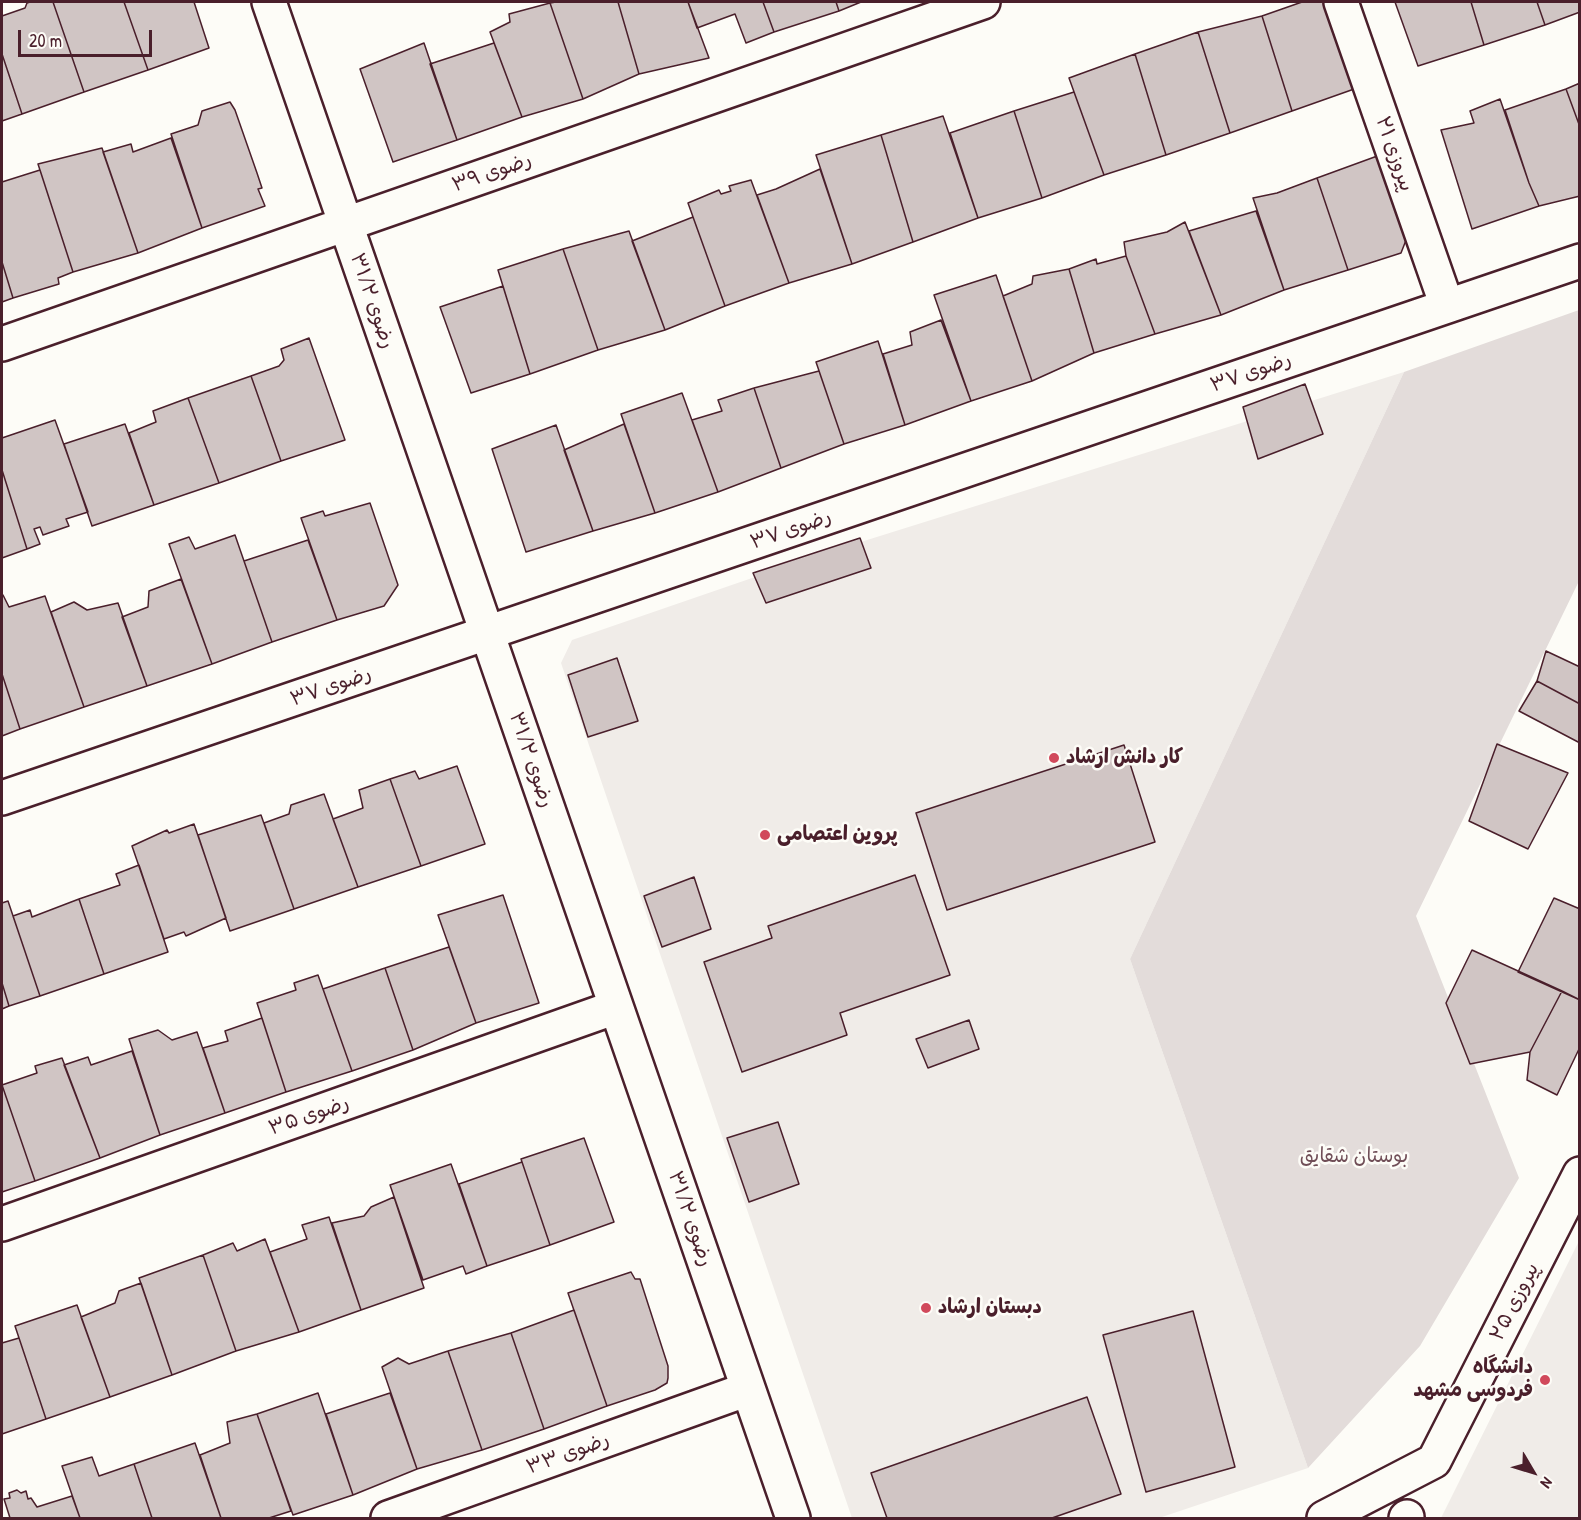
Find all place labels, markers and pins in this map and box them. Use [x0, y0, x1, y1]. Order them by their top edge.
place label: کار دانش ارشاد [1066, 746, 1183, 770]
marker: کار دانش ارشاد [1047, 751, 1061, 765]
place label: پروین اعتصامی [777, 823, 898, 847]
marker: پروین اعتصامی [758, 828, 772, 842]
place label: دبستان ارشاد [938, 1296, 1042, 1320]
marker: دبستان ارشاد [919, 1301, 933, 1315]
place label: دانشگاه فردوسی مشهد [1413, 1356, 1533, 1403]
marker: دانشگاه فردوسی مشهد [1538, 1373, 1552, 1387]

